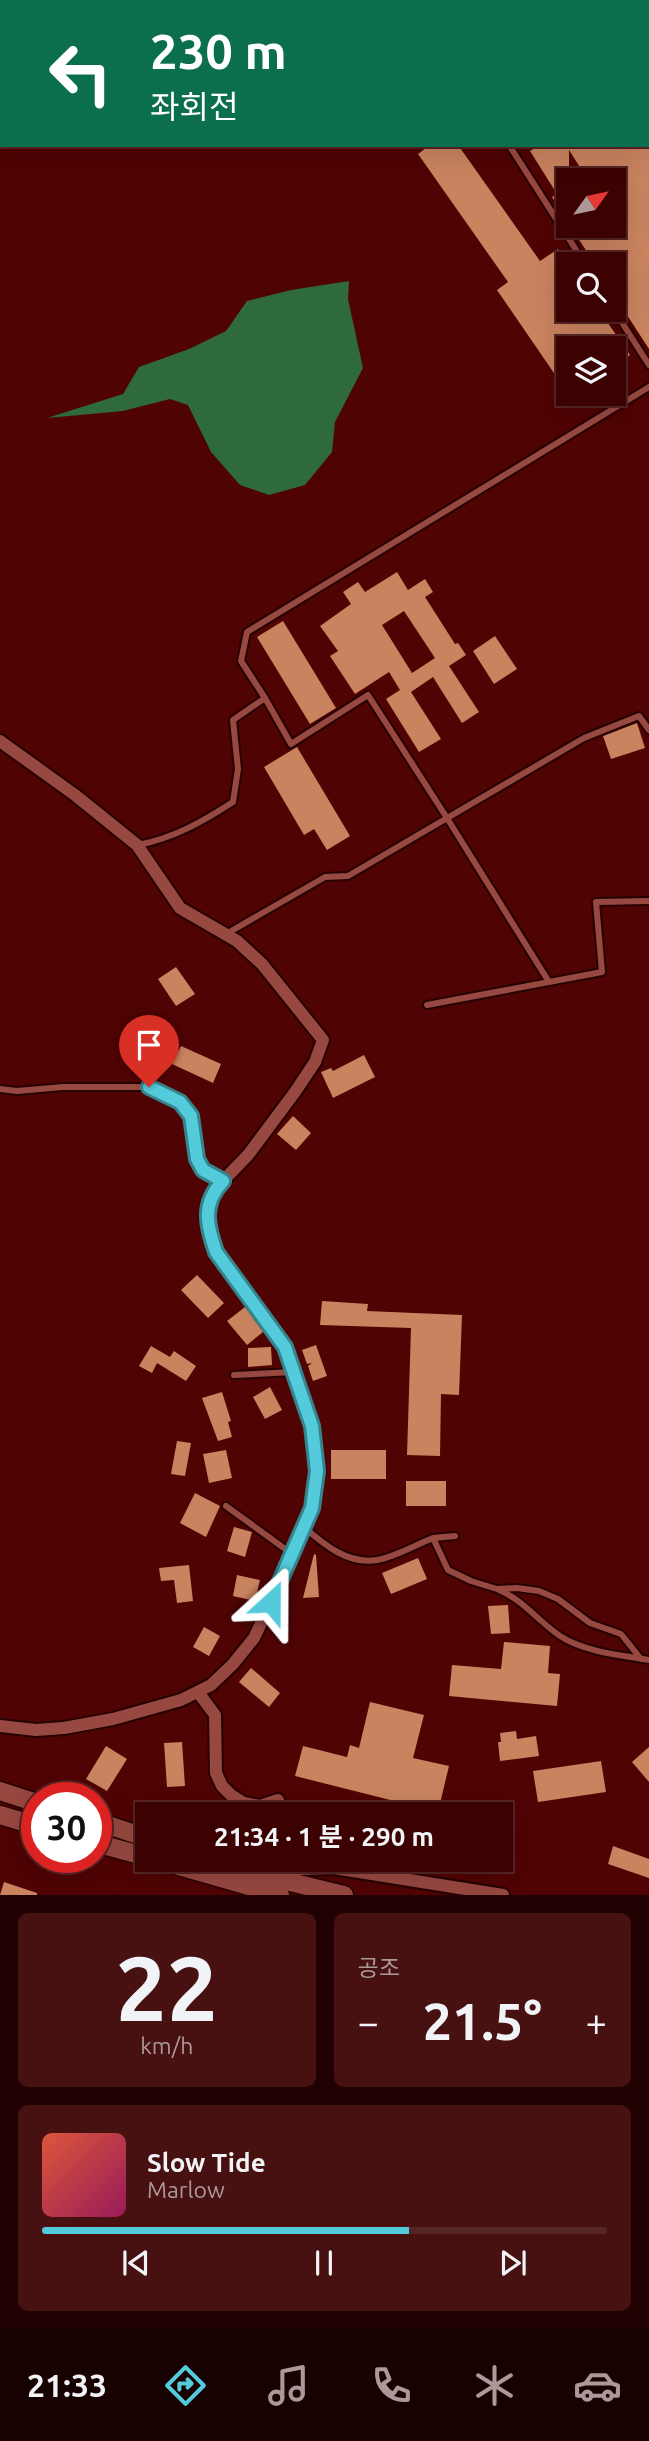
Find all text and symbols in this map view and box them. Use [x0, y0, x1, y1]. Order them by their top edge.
text: 230 m [150, 23, 287, 78]
icon: left [35, 28, 126, 119]
text: 좌회전 [150, 88, 238, 124]
north arrow [556, 168, 626, 238]
map controls [556, 168, 626, 406]
button: search [556, 252, 626, 322]
button: layers [556, 336, 626, 406]
pin [119, 1015, 179, 1087]
icon: arrive [130, 1026, 168, 1064]
position arrow [234, 1565, 308, 1639]
speed limit sign: 30 [21, 1782, 112, 1873]
text: 21:34 · 1 분 · 290 m [214, 1822, 434, 1851]
text: 22 [115, 1936, 218, 2038]
text: 공조 [358, 1955, 400, 1980]
text: 21.5° [423, 1992, 542, 2050]
text: − [358, 2001, 379, 2043]
text: + [586, 2001, 607, 2043]
text: km/h [140, 2033, 193, 2058]
text: Slow Tide [147, 2148, 266, 2177]
text: Marlow [147, 2177, 225, 2202]
icon: previous [117, 2244, 155, 2282]
icon: pause [305, 2244, 343, 2282]
icon: next [494, 2244, 532, 2282]
icon: directions [161, 2361, 210, 2410]
icon: music [264, 2361, 313, 2410]
icon: phone [367, 2361, 416, 2410]
icon: climate [470, 2361, 519, 2410]
icon: car [573, 2361, 622, 2410]
text: 21:33 [27, 2367, 107, 2403]

